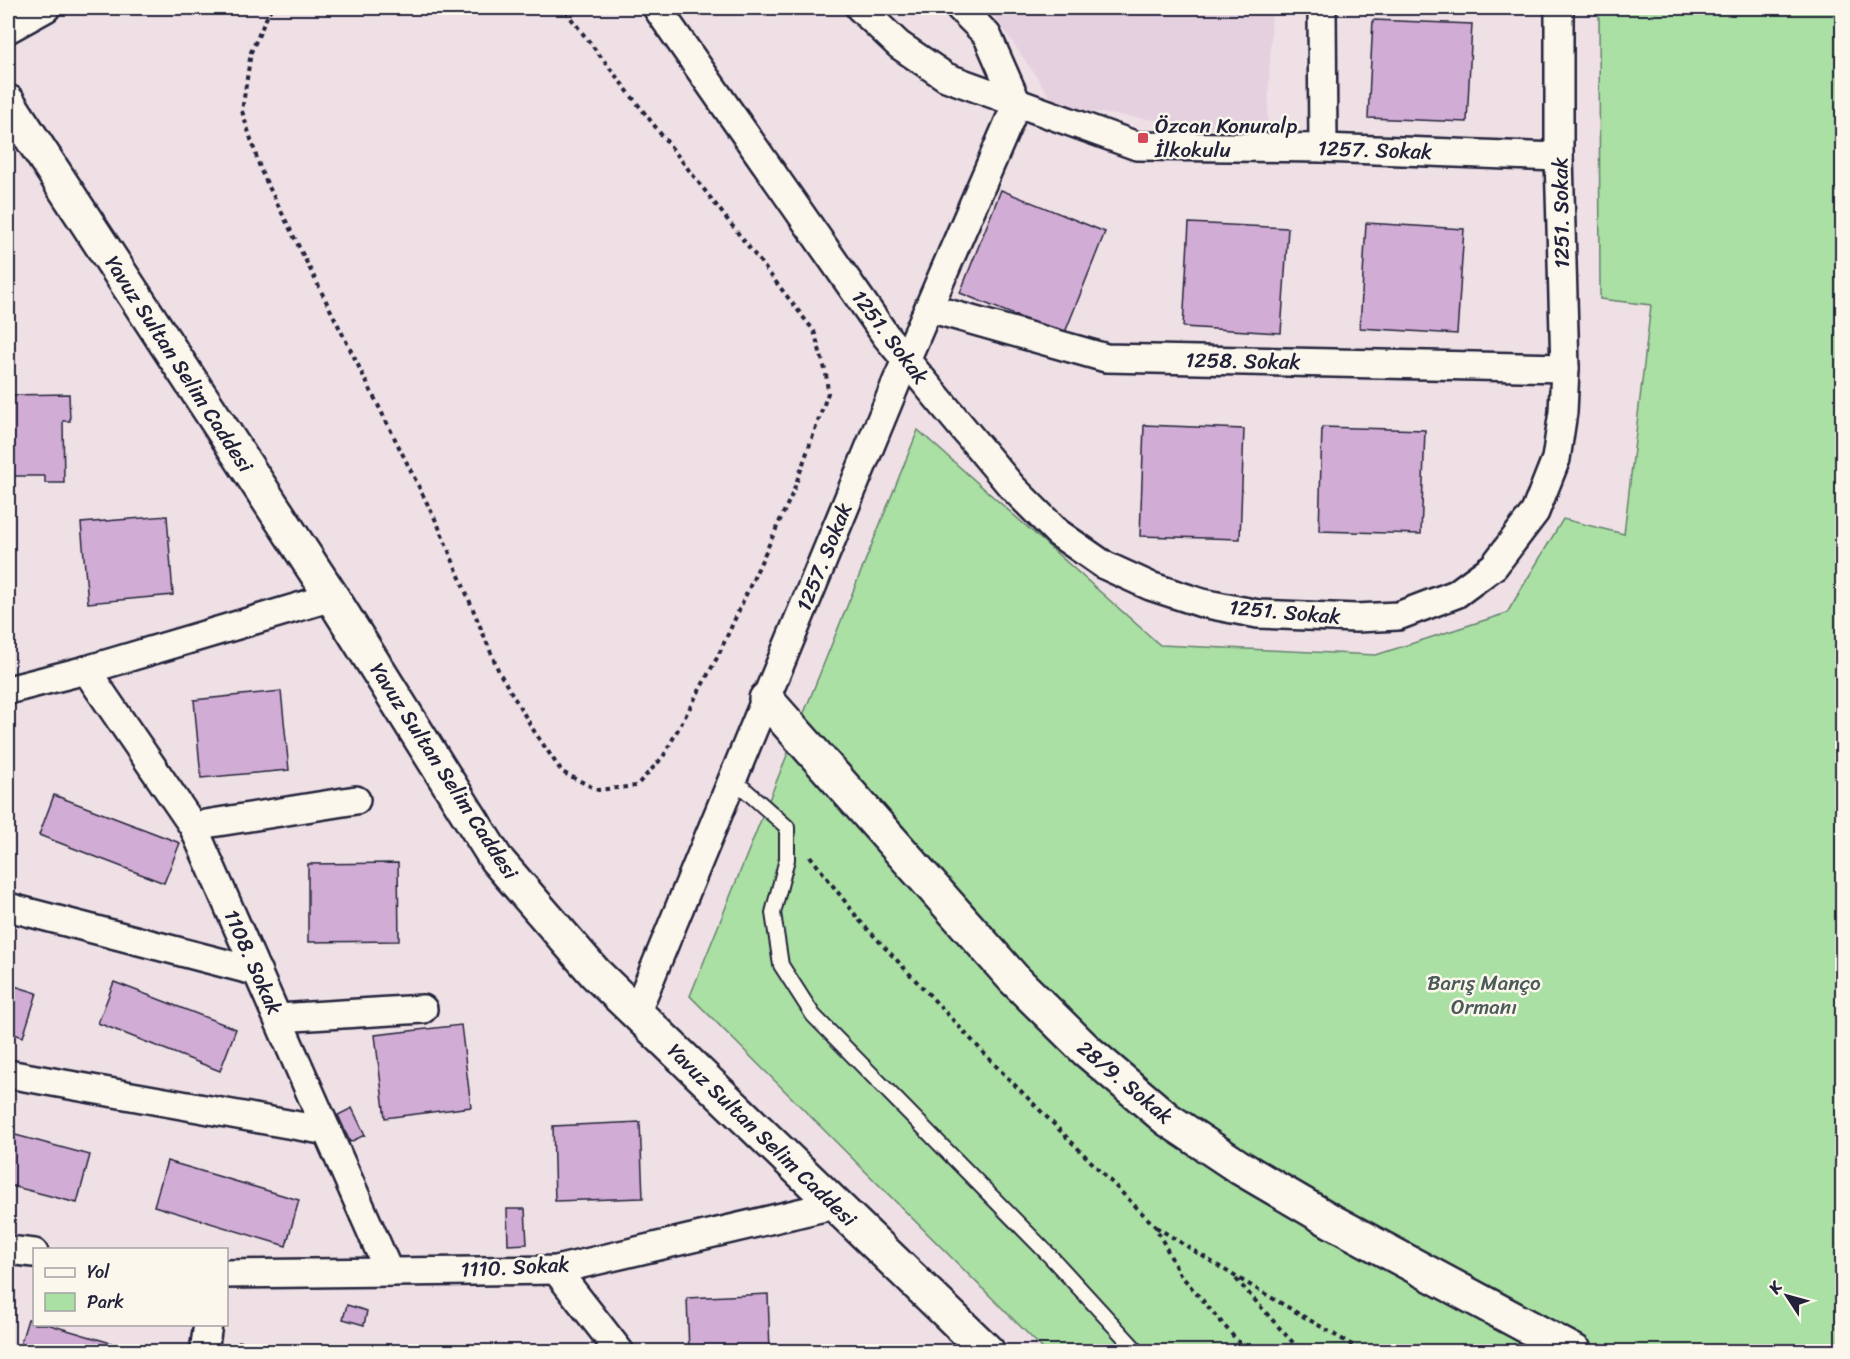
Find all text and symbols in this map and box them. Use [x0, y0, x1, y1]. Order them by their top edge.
place label: Özcan Konuralp İlkokulu [1154, 107, 1297, 169]
street label: 1257. Sokak [1317, 129, 1433, 171]
marker: Özcan Konuralp İlkokulu [1136, 131, 1150, 145]
street label: 1251. Sokak [1541, 157, 1581, 269]
street label: Yavuz Sultan Selim Caddesi [94, 248, 264, 481]
street label: 1251. Sokak [841, 281, 939, 393]
street label: 1258. Sokak [1185, 341, 1301, 381]
street label: 1257. Sokak [785, 497, 863, 617]
street label: 1251. Sokak [1228, 588, 1342, 636]
street label: Yavuz Sultan Selim Caddesi [359, 655, 529, 888]
street label: 1108. Sokak [213, 903, 293, 1021]
park label: Barış Manço Ormanı [1427, 964, 1541, 1026]
street label: 28/9. Sokak [1068, 1030, 1182, 1134]
street label: Yavuz Sultan Selim Caddesi [658, 1034, 867, 1237]
street label: 1110. Sokak [460, 1245, 570, 1289]
legend [33, 1248, 228, 1326]
text: Yol [87, 1256, 110, 1288]
north arrow [1757, 1266, 1817, 1326]
text: K [1760, 1274, 1791, 1301]
text: Park [87, 1286, 124, 1318]

